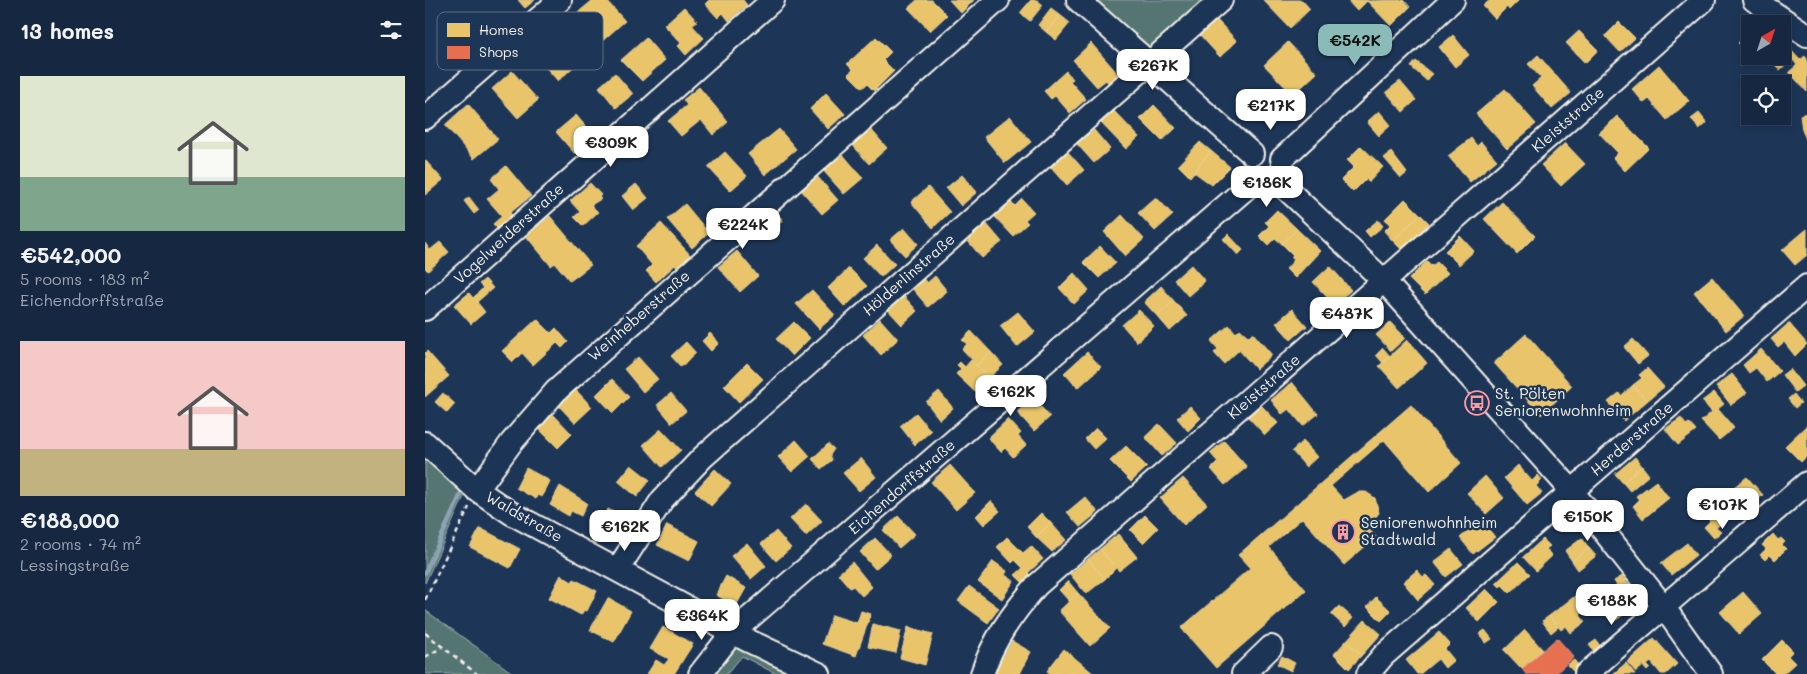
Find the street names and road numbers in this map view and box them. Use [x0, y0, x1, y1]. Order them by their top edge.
street label: Kleiststraße [1527, 82, 1608, 156]
street label: Vogelweiderstraße [449, 178, 568, 288]
street label: Hölderlinstraße [858, 229, 959, 320]
street label: Weinheberstraße [583, 265, 694, 365]
street label: Kleiststraße [1223, 349, 1304, 423]
street label: Herderstraße [1586, 397, 1677, 480]
street label: Eichendorffstraße [844, 434, 959, 538]
street label: Waldstraße [483, 486, 566, 546]

